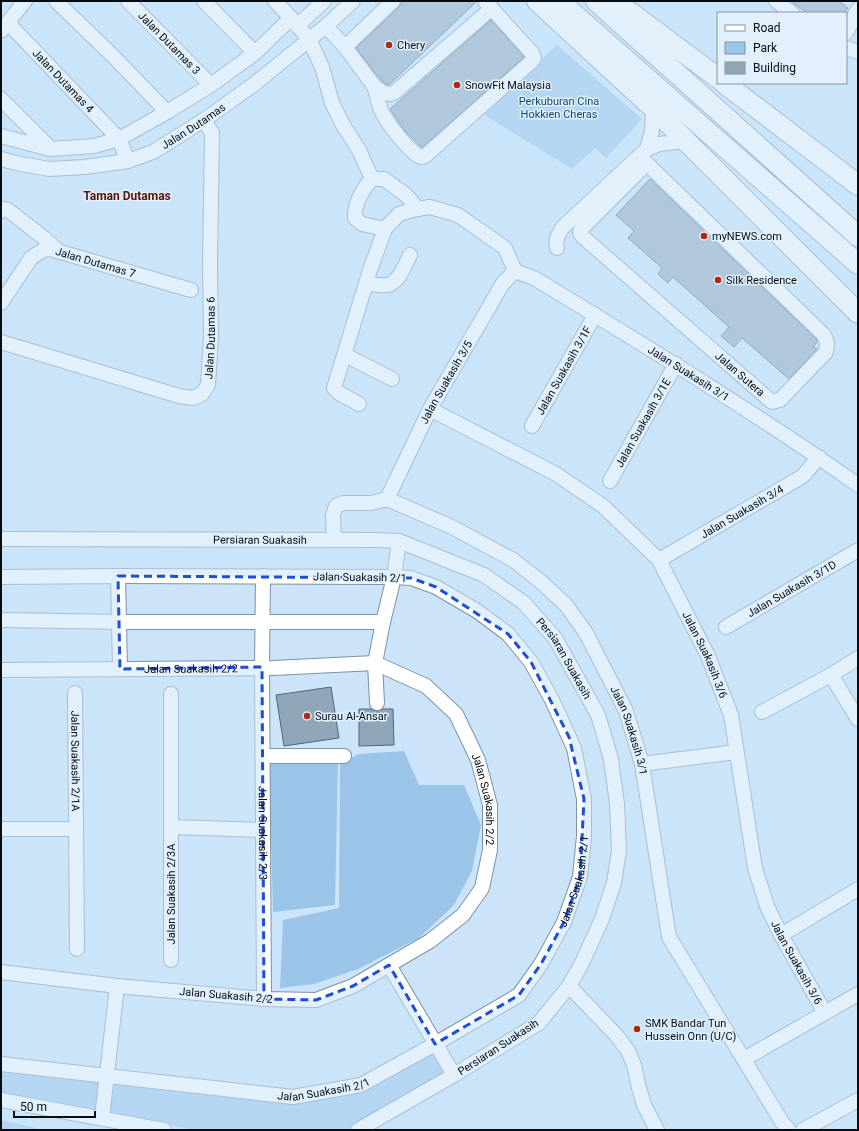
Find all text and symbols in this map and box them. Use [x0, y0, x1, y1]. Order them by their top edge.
street label: Jalan Dutamas 3 [135, 9, 203, 77]
legend [717, 12, 847, 84]
text: Road [753, 21, 781, 35]
place label: Chery [397, 39, 426, 52]
marker: Chery [384, 40, 394, 50]
text: Park [753, 41, 778, 55]
street label: Jalan Dutamas 4 [30, 47, 96, 116]
text: Building [753, 61, 796, 75]
place label: SnowFit Malaysia [465, 79, 551, 92]
marker: SnowFit Malaysia [452, 80, 462, 90]
park label: Perkuburan Cina Hokkien Cheras [519, 95, 599, 121]
street label: Jalan Dutamas [159, 101, 228, 152]
district label: Taman Dutamas [83, 189, 171, 203]
place label: myNEWS.com [712, 230, 782, 243]
marker: myNEWS.com [699, 231, 709, 241]
street label: Jalan Dutamas 7 [54, 245, 137, 281]
place label: Silk Residence [726, 274, 797, 287]
marker: Silk Residence [713, 275, 723, 285]
street label: Jalan Dutamas 6 [202, 296, 218, 380]
street label: Jalan Suakasih 3/1F [534, 324, 594, 417]
street label: Jalan Suakasih 3/5 [418, 338, 475, 426]
street label: Jalan Suakasih 3/1 [645, 343, 732, 404]
street label: Jalan Sutera [712, 349, 767, 399]
street label: Jalan Suakasih 3/1E [613, 376, 674, 470]
street label: Jalan Suakasih 3/4 [698, 483, 786, 541]
street label: Persiaran Suakasih [213, 534, 307, 547]
street label: Jalan Suakasih 3/1D [745, 558, 839, 620]
street label: Jalan Suakasih 2/1 [313, 570, 407, 585]
street label: Jalan Suakasih 3/6 [679, 610, 730, 700]
street label: Persiaran Suakasih [533, 615, 594, 701]
street label: Jalan Suakasih 2/2 [144, 662, 238, 676]
street label: Jalan Suakasih 3/1 [607, 684, 650, 776]
street label: Jalan Suakasih 2/1A [68, 710, 82, 812]
place label: Surau Al-Ansar [315, 710, 388, 723]
marker: Surau Al-Ansar [302, 711, 312, 721]
street label: Jalan Suakasih 2/2 [469, 751, 496, 845]
street label: Jalan Suakasih 2/3 [256, 786, 269, 880]
street label: Jalan Suakasih 2/1 [557, 835, 591, 929]
street label: Jalan Suakasih 2/3A [165, 843, 178, 944]
street label: Jalan Suakasih 3/6 [768, 919, 825, 1007]
street label: Jalan Suakasih 2/2 [179, 985, 273, 1006]
street label: Persiaran Suakasih [455, 1016, 541, 1078]
place label: SMK Bandar Tun Hussein Onn (U/C) [645, 1017, 736, 1043]
marker: SMK Bandar Tun Hussein Onn (U/C) [632, 1024, 642, 1034]
street label: Jalan Suakasih 2/1 [277, 1075, 372, 1104]
scale bar [14, 1093, 95, 1119]
text: 50 m [20, 1100, 47, 1114]

